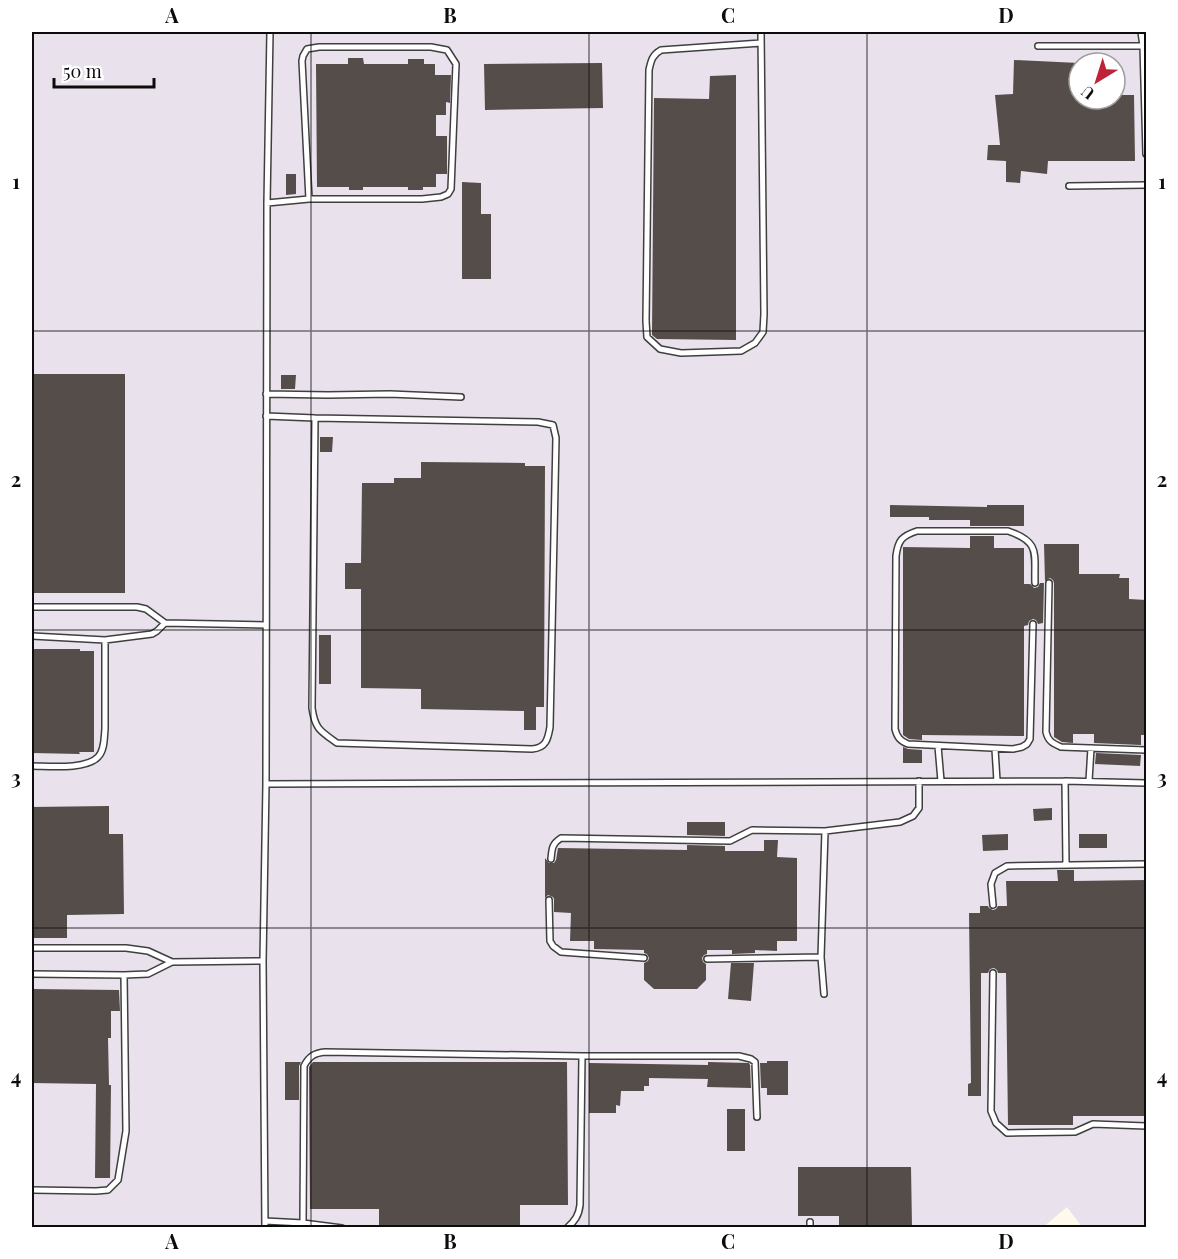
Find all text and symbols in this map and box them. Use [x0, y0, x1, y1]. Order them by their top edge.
text: A [164, 1, 179, 28]
text: B [443, 1, 457, 28]
text: C [721, 1, 735, 28]
text: D [998, 1, 1014, 28]
scale bar [54, 51, 154, 89]
north arrow [1067, 51, 1127, 111]
text: 50 m [63, 59, 102, 83]
text: U [1077, 82, 1098, 105]
text: 1 [12, 167, 20, 194]
text: 1 [1158, 167, 1166, 194]
text: 2 [11, 465, 21, 492]
text: 2 [1157, 465, 1167, 492]
text: 3 [11, 763, 21, 790]
text: 3 [1157, 763, 1167, 790]
text: 4 [11, 1062, 21, 1089]
text: 4 [1157, 1062, 1167, 1089]
text: A [164, 1227, 179, 1254]
text: B [443, 1227, 457, 1254]
text: C [721, 1227, 735, 1254]
text: D [998, 1227, 1014, 1254]

